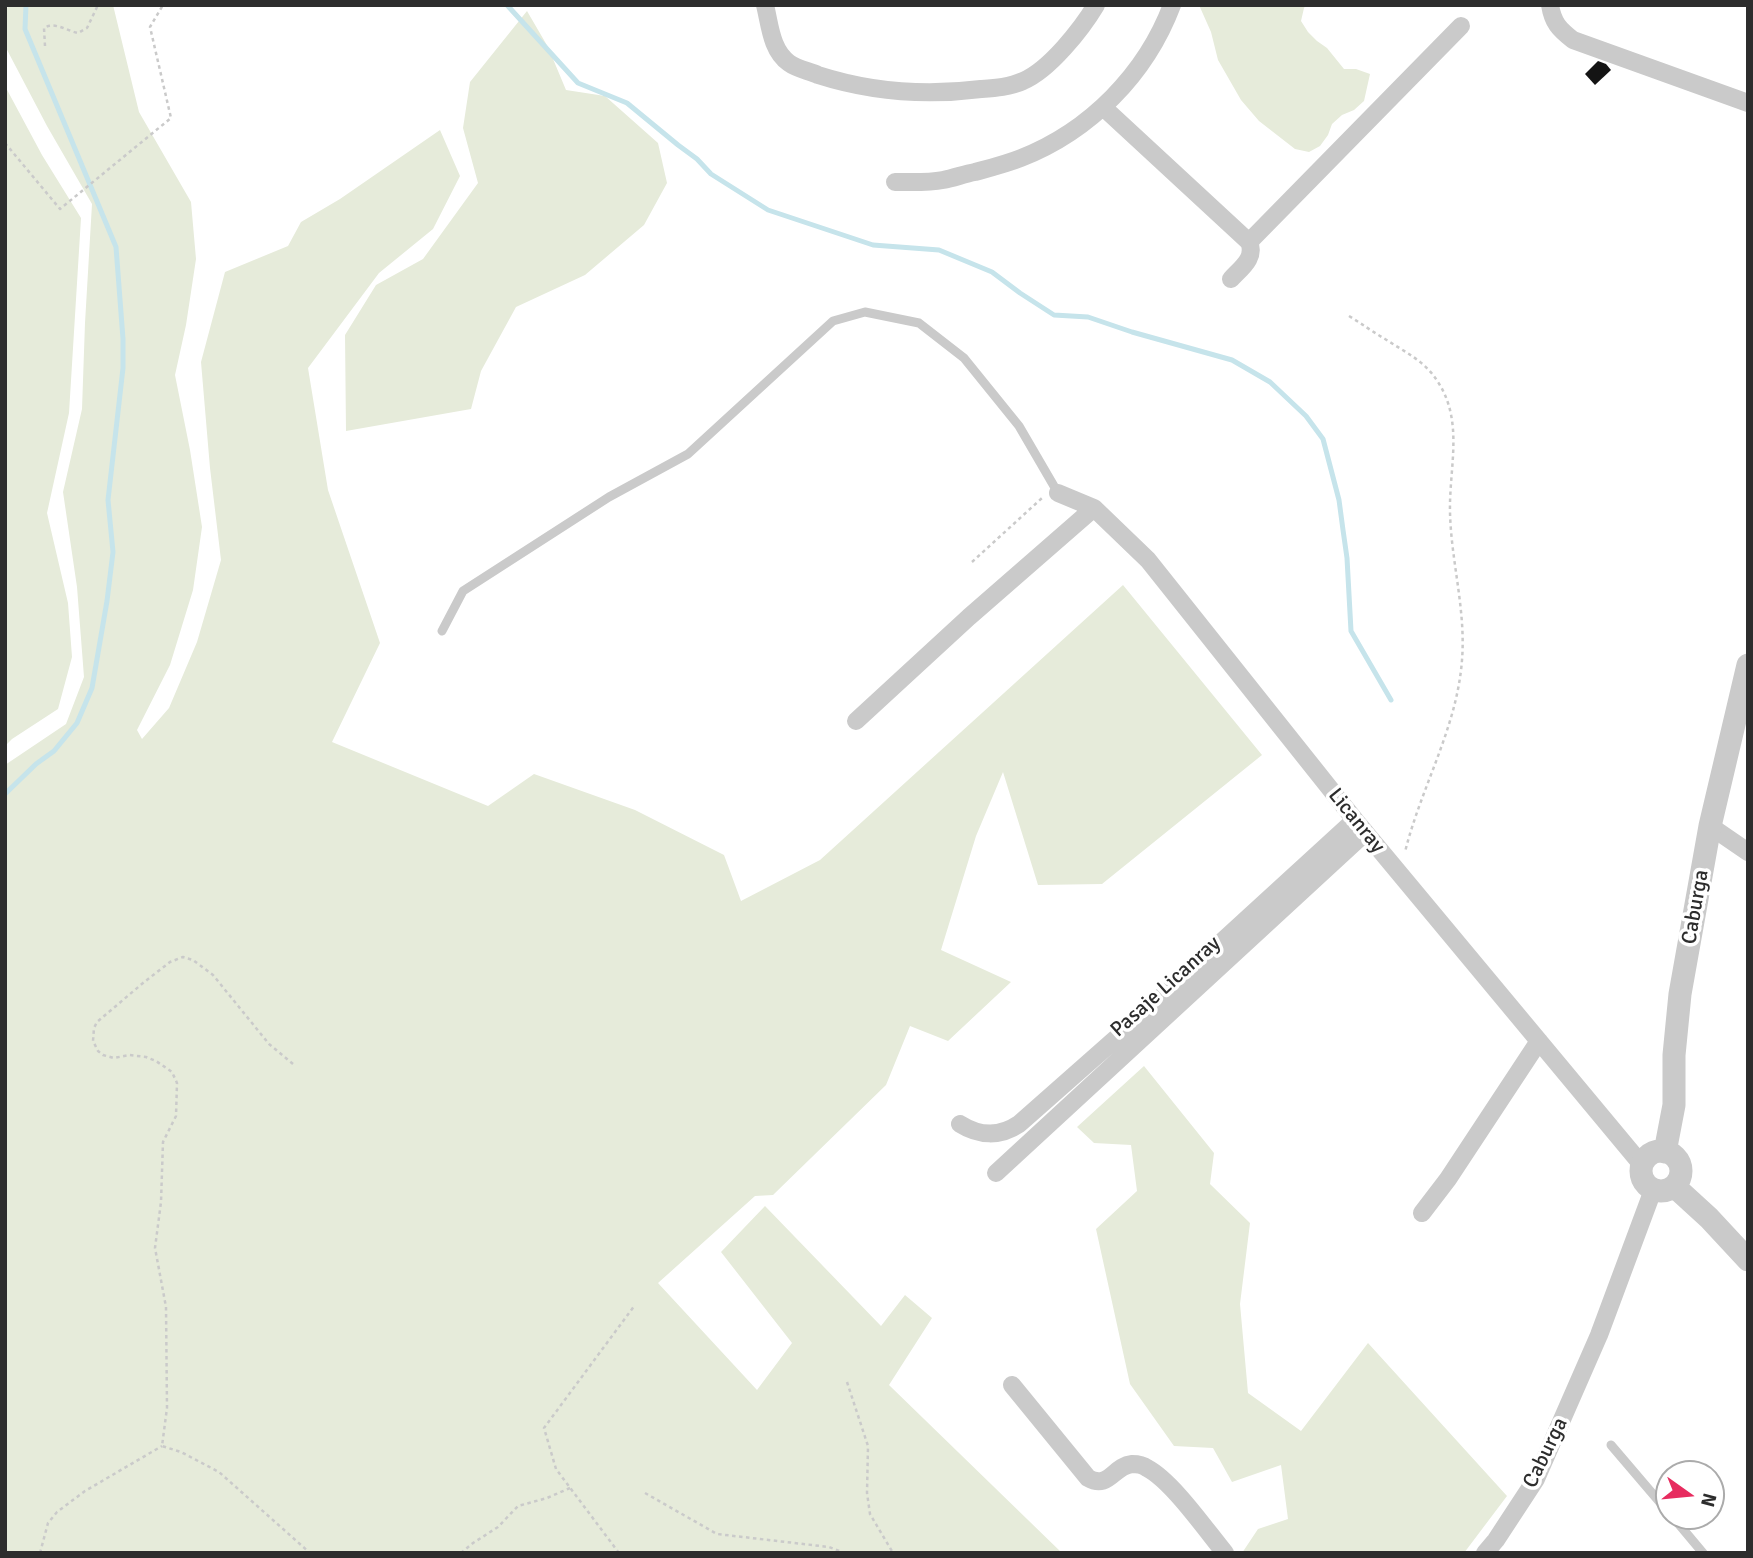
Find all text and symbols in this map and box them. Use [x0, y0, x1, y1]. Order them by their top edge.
street label: Licanray [1322, 784, 1390, 858]
street label: Caburga [1677, 868, 1715, 946]
street label: Pasaje Licanray [1106, 931, 1226, 1043]
street label: Caburga [1518, 1414, 1574, 1492]
north arrow [1655, 1460, 1725, 1530]
text: N [1695, 1490, 1722, 1509]

